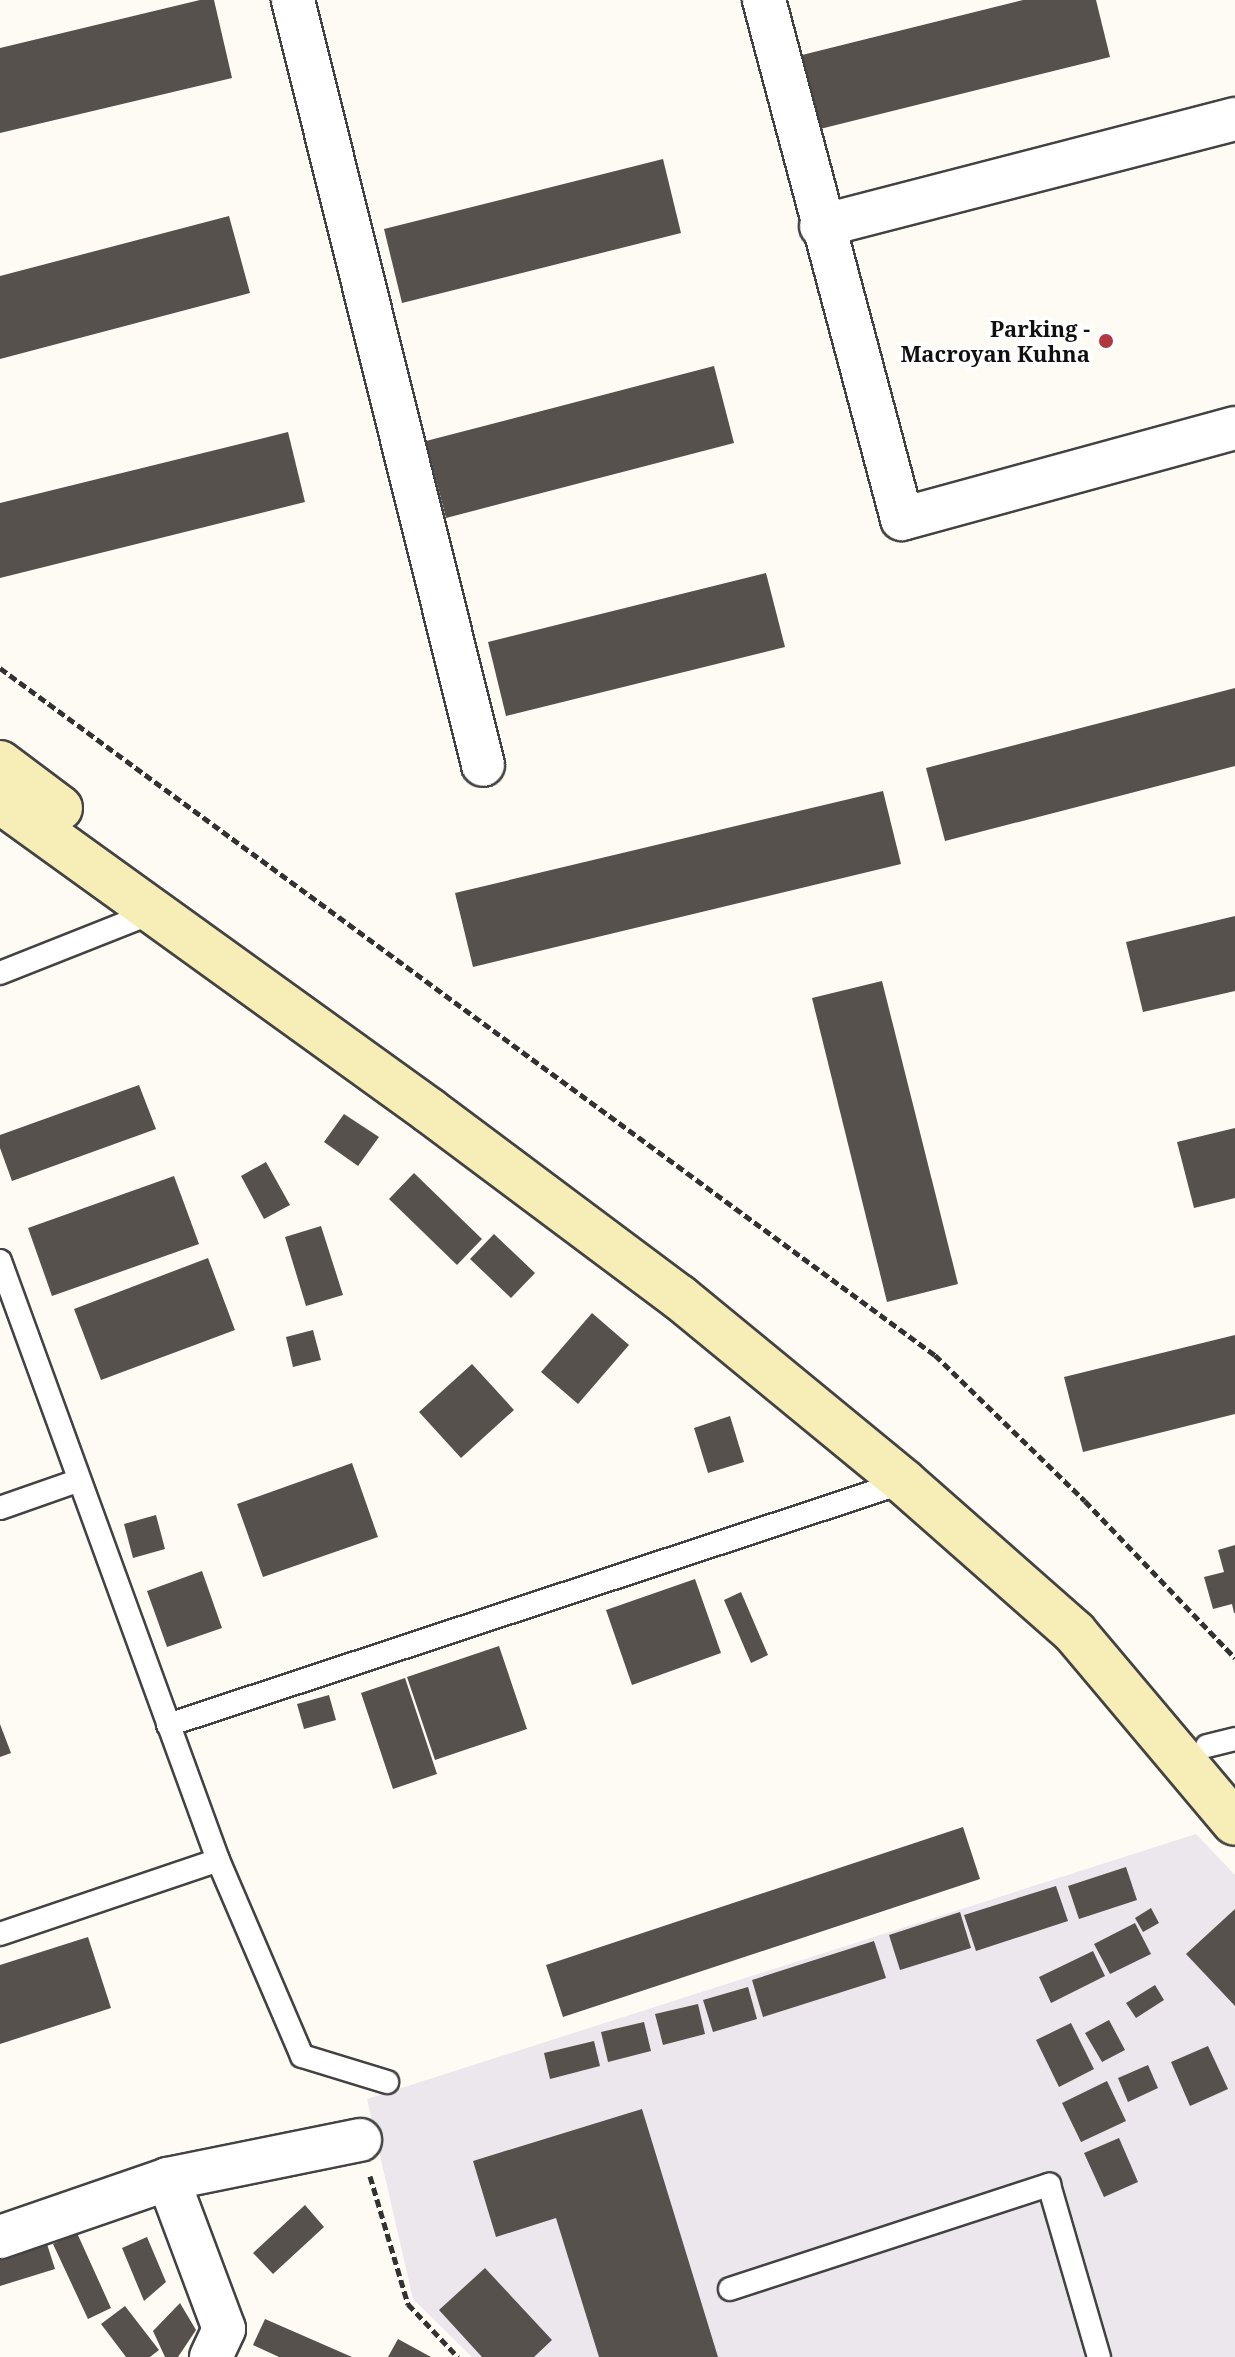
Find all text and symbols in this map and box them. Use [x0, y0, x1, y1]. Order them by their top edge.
place label: Parking - Macroyan Kuhna [900, 315, 1090, 366]
marker: Parking - Macroyan Kuhna [1097, 332, 1115, 350]

